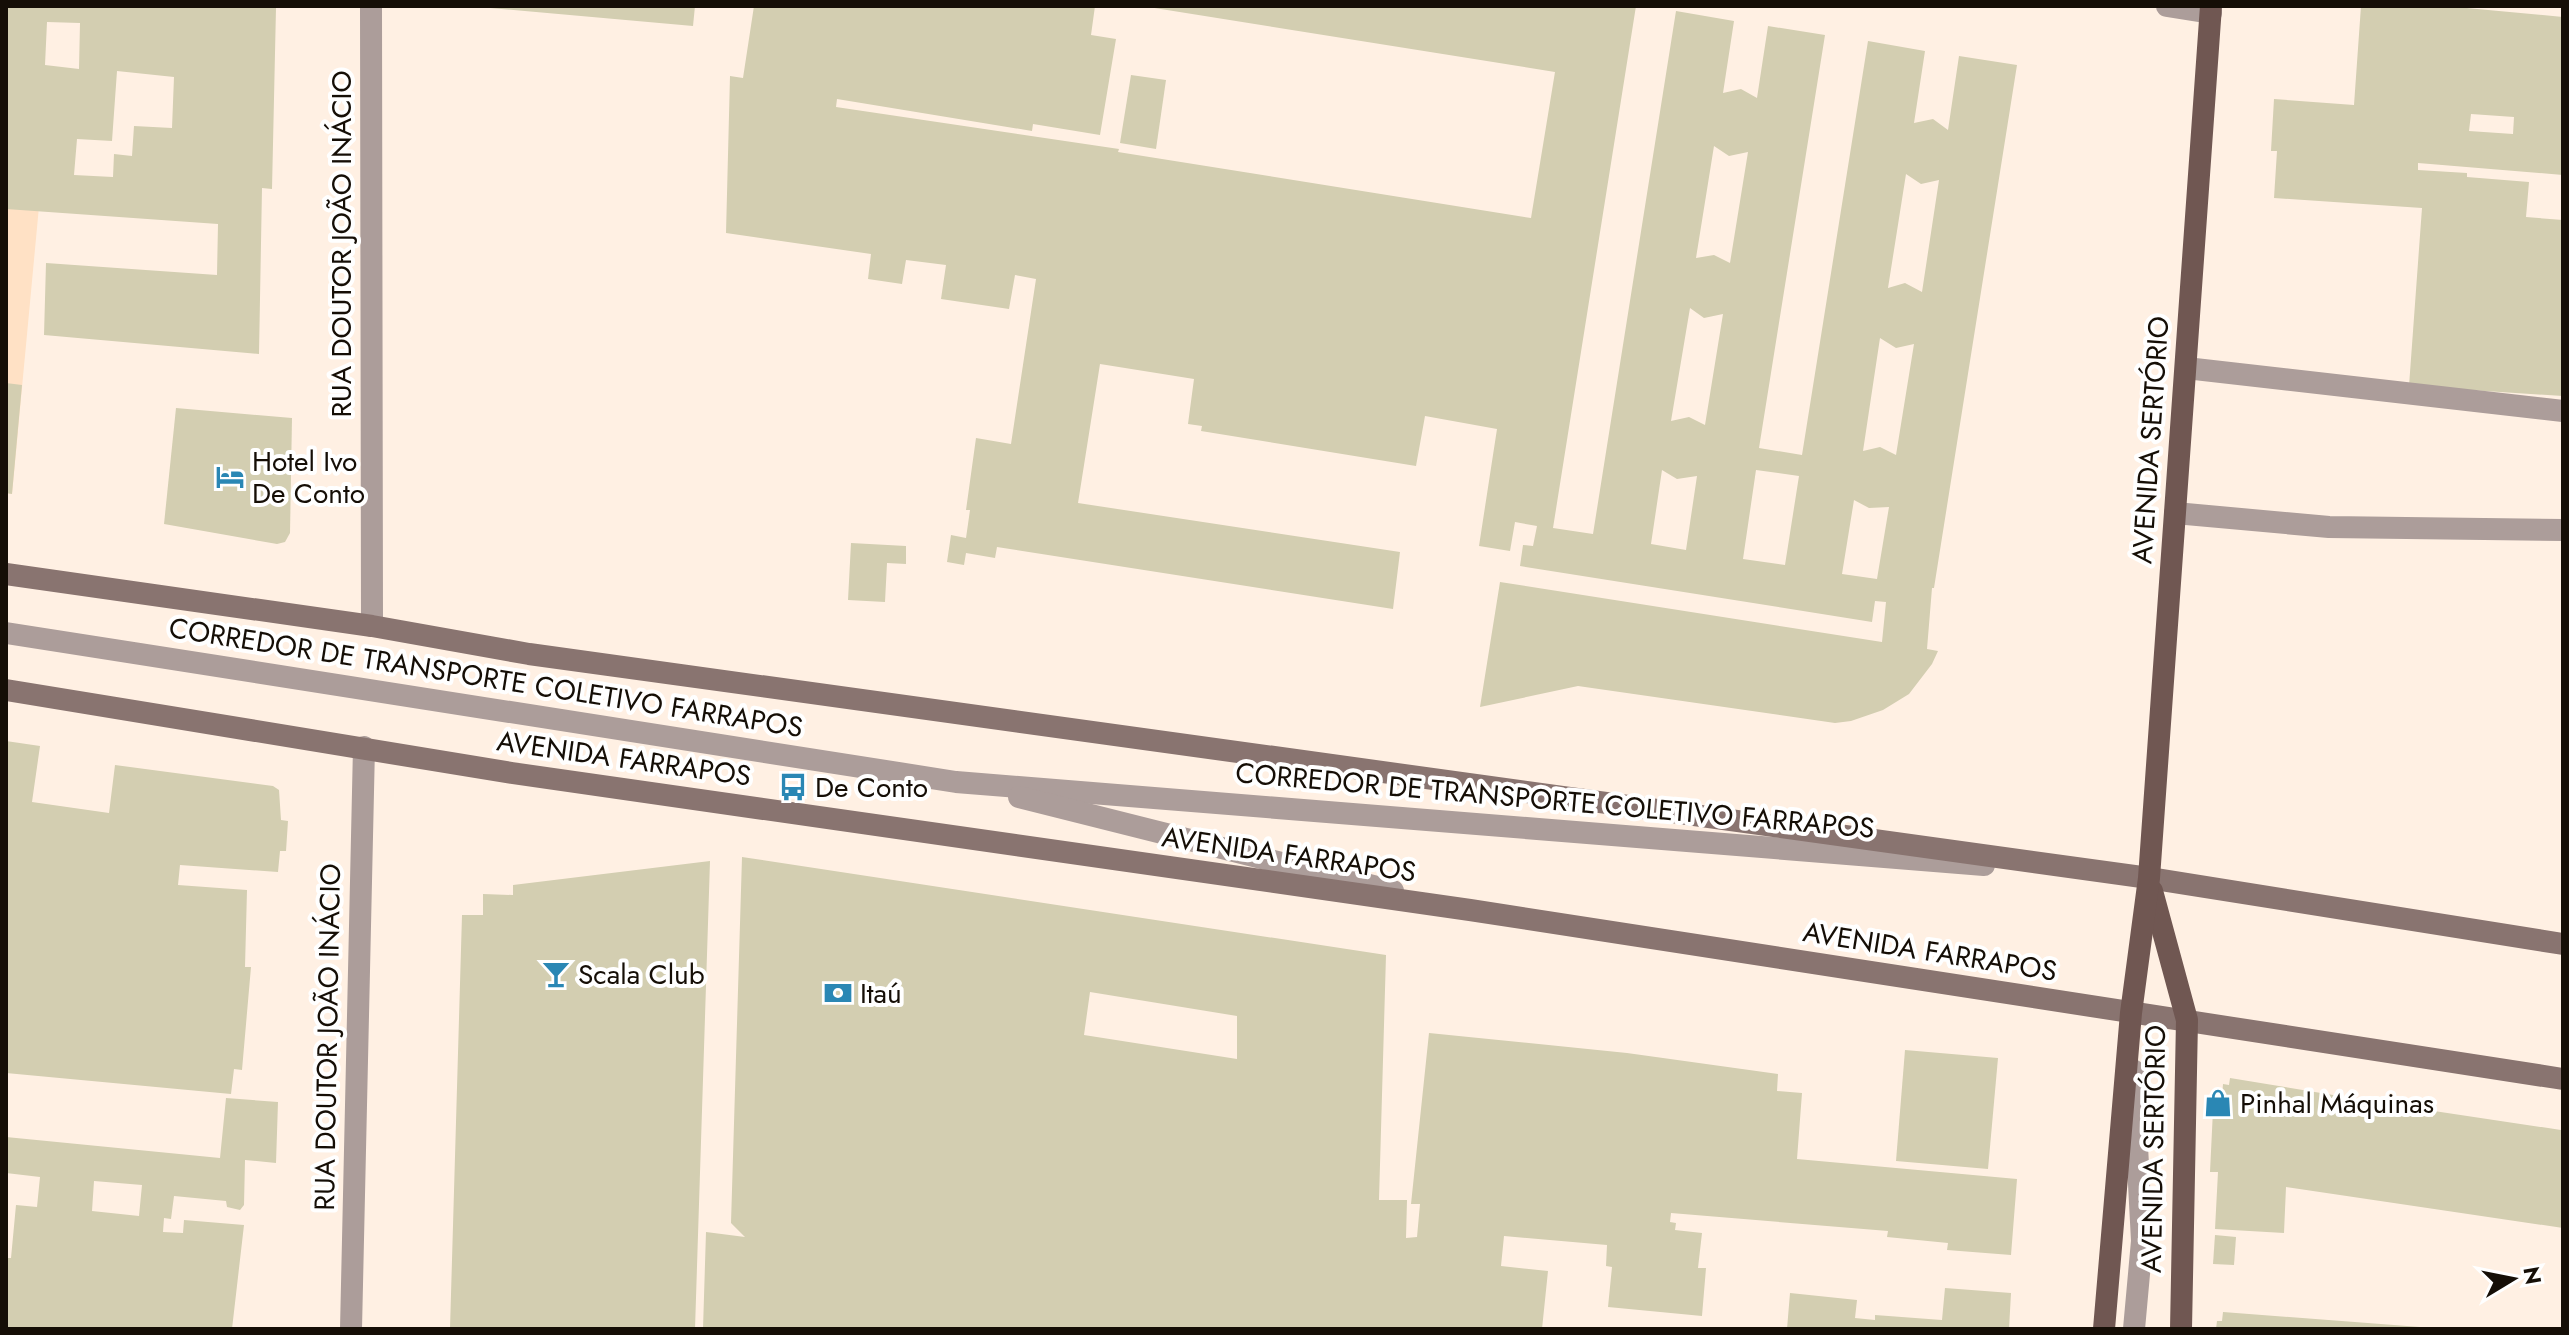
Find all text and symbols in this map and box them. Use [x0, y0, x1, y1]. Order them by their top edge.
street label: RUA DOUTOR JOÃO INÁCIO [321, 70, 362, 418]
street label: AVENIDA SERTÓRIO [2121, 315, 2180, 565]
place label: Hotel Ivo De Conto [252, 441, 365, 514]
hotel icon: Hotel Ivo De Conto [215, 462, 245, 492]
street label: CORREDOR DE TRANSPORTE COLETIVO FARRAPOS [166, 607, 806, 748]
street label: AVENIDA FARRAPOS [494, 720, 754, 797]
street label: CORREDOR DE TRANSPORTE COLETIVO FARRAPOS [1234, 752, 1876, 849]
place label: De Conto [815, 767, 928, 808]
bus stop icon: De Conto [778, 772, 808, 802]
street label: AVENIDA FARRAPOS [1159, 816, 1419, 893]
street label: RUA DOUTOR JOÃO INÁCIO [304, 863, 351, 1211]
street label: AVENIDA FARRAPOS [1800, 911, 2060, 992]
place label: Scala Club [578, 954, 705, 995]
bar icon: Scala Club [541, 959, 571, 989]
place label: Itaú [860, 973, 902, 1014]
bank icon: Itaú [823, 978, 853, 1008]
street label: AVENIDA SERTÓRIO [2131, 1025, 2176, 1273]
place label: Pinhal Máquinas [2240, 1083, 2434, 1124]
shop icon: Pinhal Máquinas [2203, 1088, 2233, 1118]
north arrow [2473, 1239, 2553, 1319]
text: N [2515, 1264, 2550, 1287]

